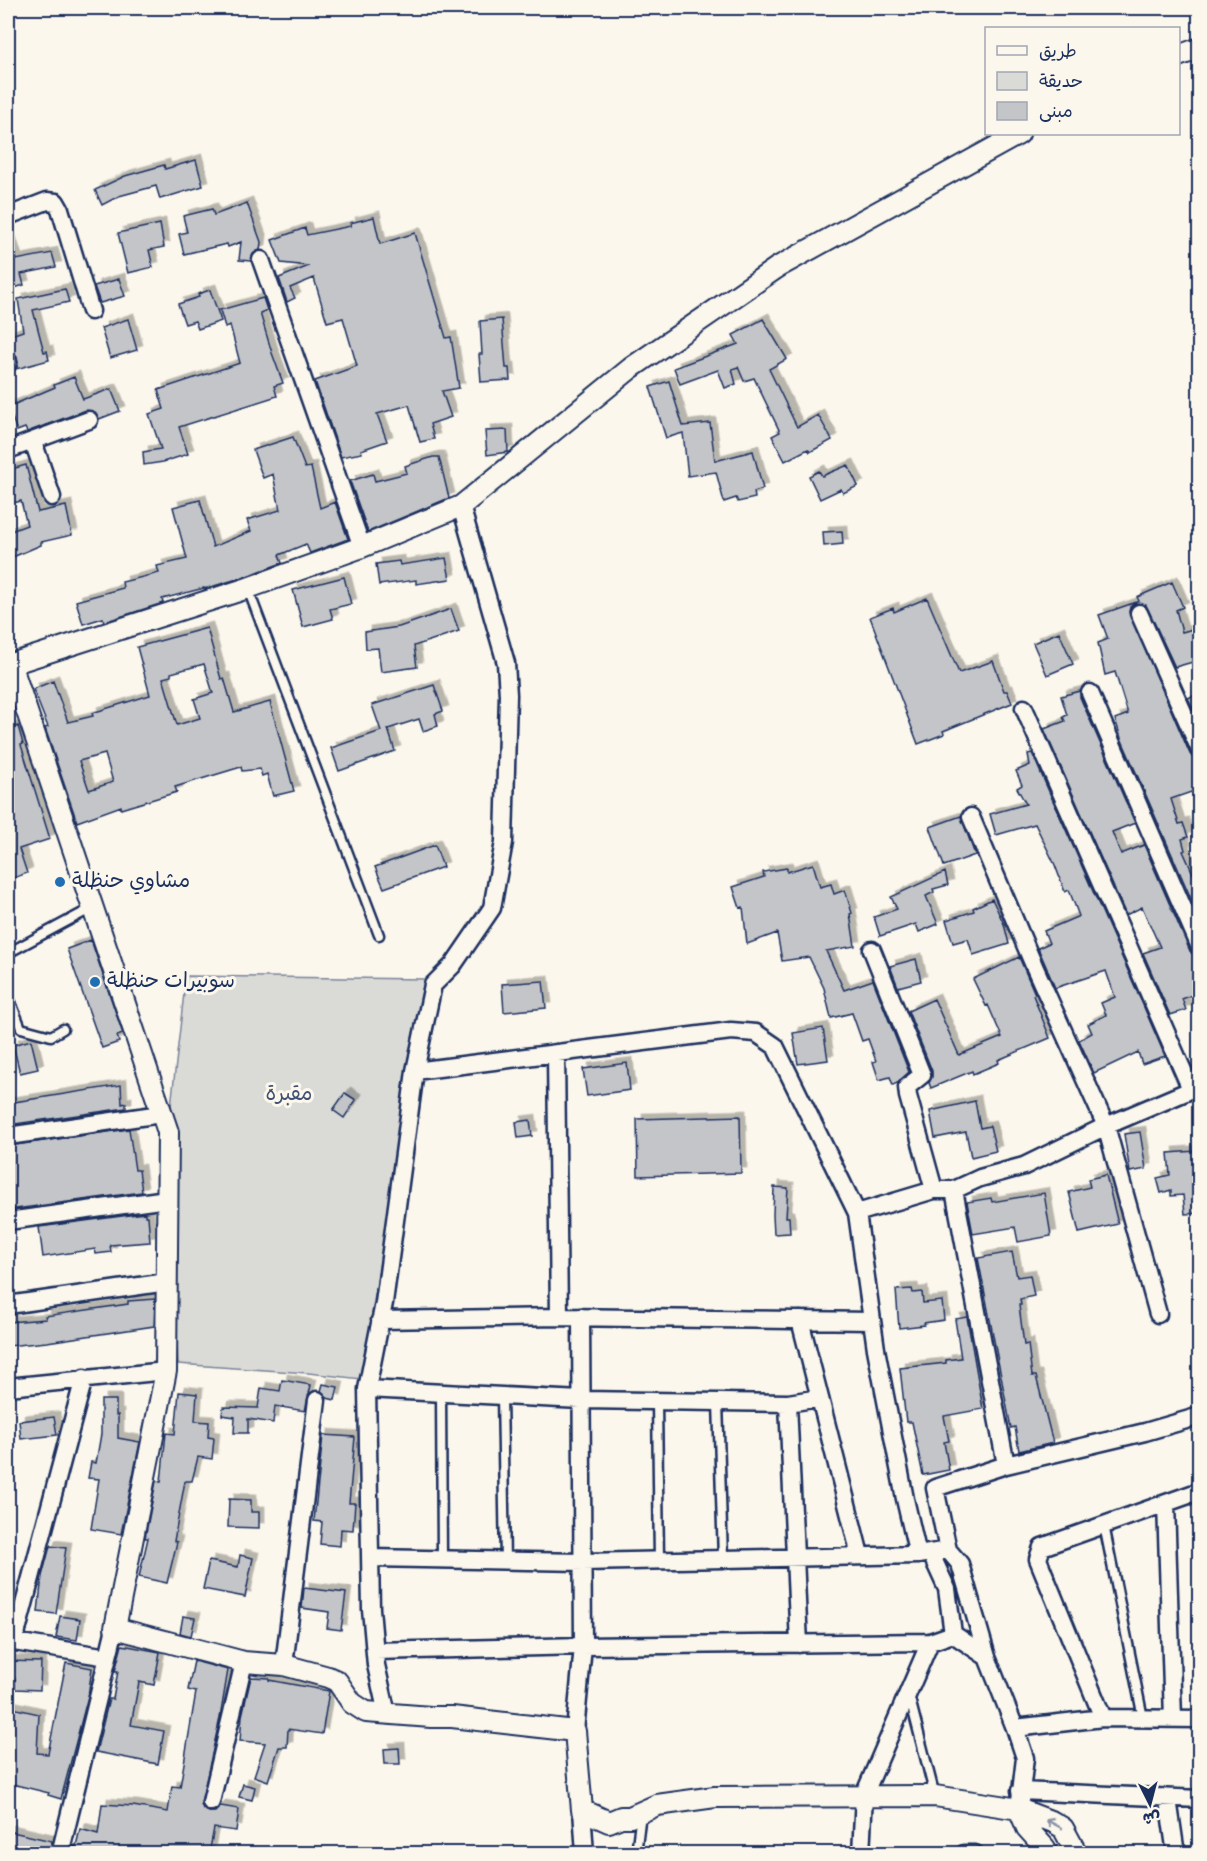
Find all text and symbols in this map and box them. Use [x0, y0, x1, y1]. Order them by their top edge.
legend [985, 27, 1180, 135]
text: طريق [1039, 40, 1077, 66]
text: حديقة [1039, 70, 1083, 96]
text: مبنى [1039, 100, 1073, 126]
place label: مشاوي حنظلة [72, 867, 190, 897]
marker: مشاوي حنظلة [53, 875, 67, 889]
place label: سوبيرات حنظلة [107, 967, 235, 997]
marker: سوبيرات حنظلة [88, 975, 102, 989]
park label: مقبرة [265, 1080, 313, 1110]
north arrow [1120, 1774, 1180, 1834]
text: ش [1141, 1804, 1161, 1830]
one-way arrow [1046, 1818, 1063, 1830]

